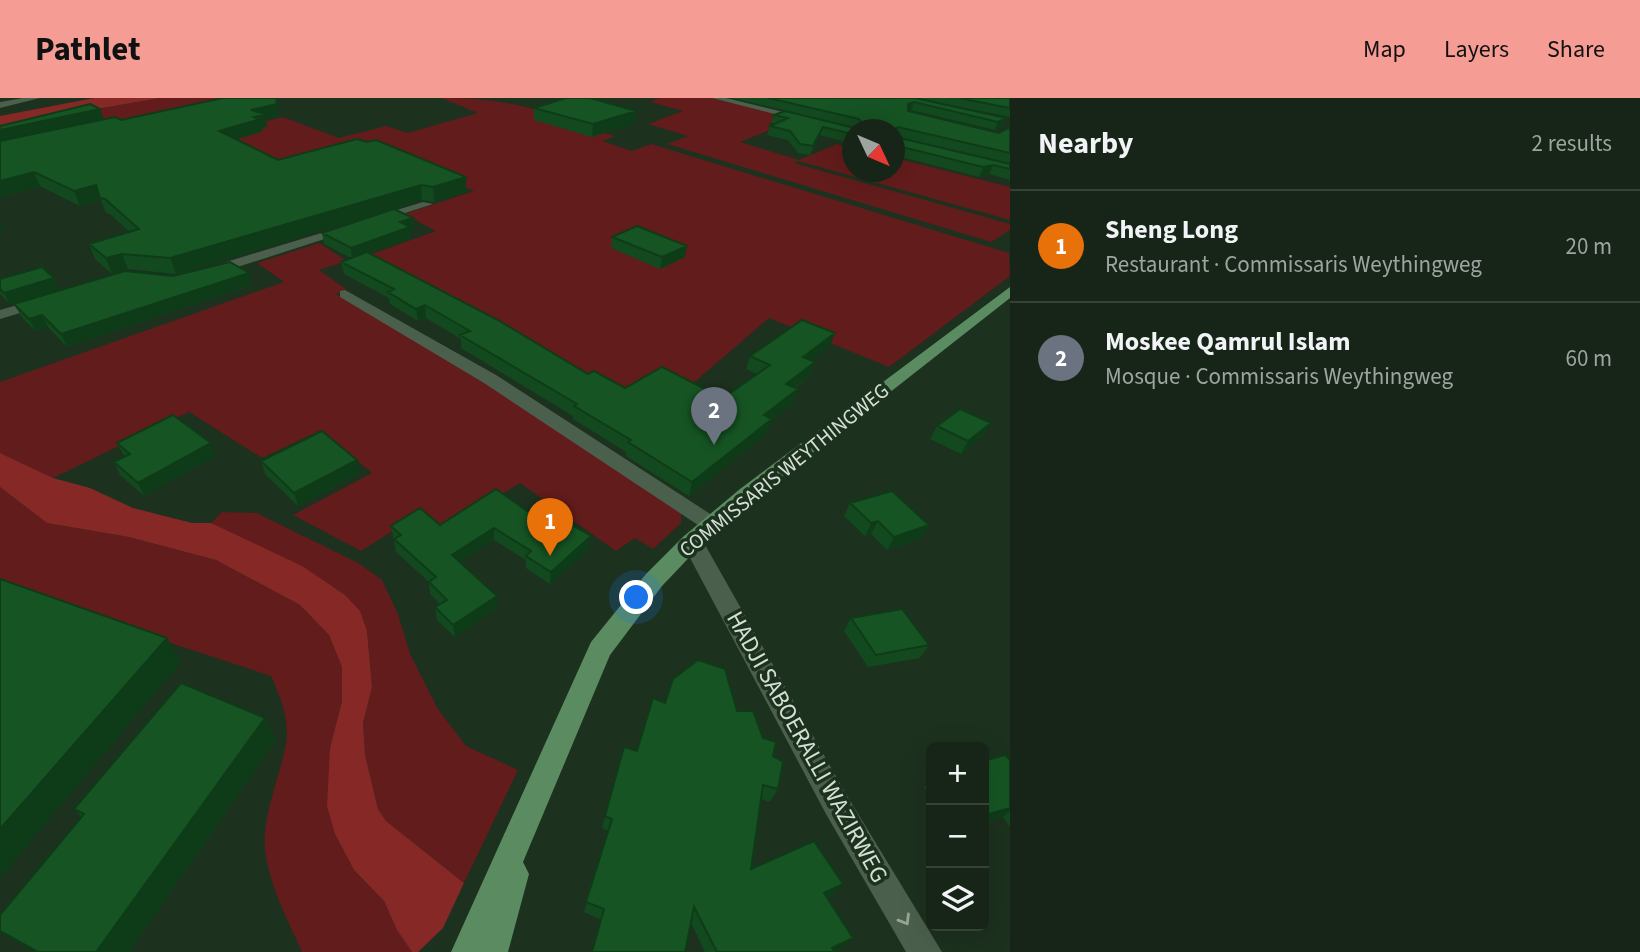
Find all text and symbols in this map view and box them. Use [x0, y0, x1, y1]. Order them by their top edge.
text: Pathlet [35, 26, 141, 73]
text: Map [1363, 32, 1406, 67]
text: Layers [1444, 32, 1509, 67]
text: Share [1547, 32, 1605, 67]
north arrow [842, 119, 905, 182]
text: Nearby [1038, 122, 1133, 165]
text: 2 results [1532, 127, 1612, 160]
text: Sheng Long [1105, 211, 1238, 248]
text: 1 [1055, 230, 1067, 263]
text: 20 m [1565, 230, 1612, 263]
text: Restaurant · Commissaris Weythingweg [1105, 248, 1482, 281]
text: Moskee Qamrul Islam [1105, 323, 1351, 360]
text: 2 [1055, 342, 1067, 375]
text: 60 m [1565, 342, 1612, 375]
text: Mosque · Commissaris Weythingweg [1105, 360, 1453, 393]
street label: COMMISSARIS WEYTHINGWEG [673, 376, 895, 564]
pin: 2 [691, 387, 737, 445]
pin: 1 [527, 498, 573, 556]
your location [619, 580, 653, 614]
street label: HADJI SABOERALLI WAZIRWEG [718, 605, 896, 889]
map controls [926, 742, 989, 931]
button: + [926, 742, 989, 805]
button: − [926, 805, 989, 868]
button: layers [926, 868, 989, 931]
one-way arrow [897, 913, 910, 926]

